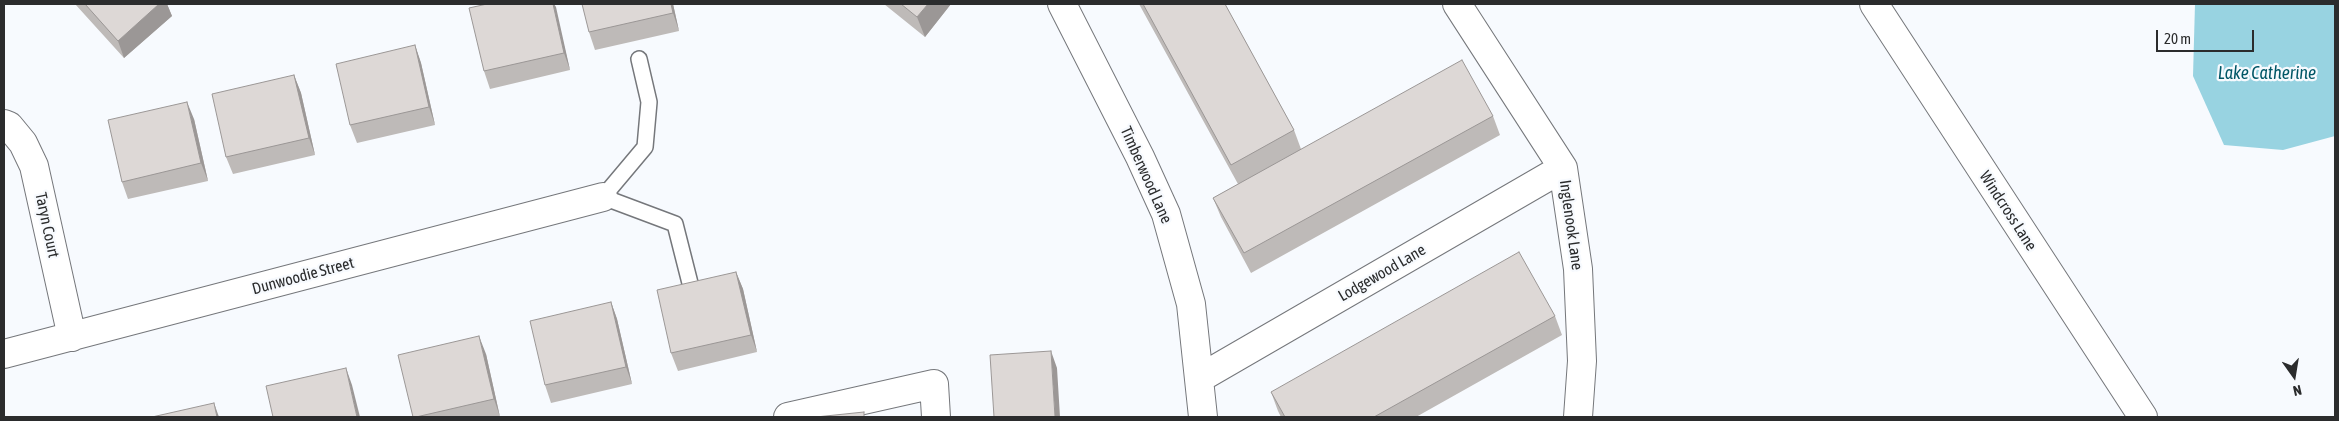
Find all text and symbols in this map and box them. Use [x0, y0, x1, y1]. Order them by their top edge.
scale bar [2159, 20, 2256, 52]
text: 20 m [2164, 30, 2191, 47]
water label: Lake Catherine [2218, 62, 2316, 84]
street label: Timberwood Lane [1116, 123, 1176, 227]
street label: Windcross Lane [1975, 168, 2041, 254]
street label: Inglenook Lane [1555, 179, 1587, 271]
street label: Taryn Court [31, 191, 63, 259]
street label: Lodgewood Lane [1335, 240, 1429, 306]
street label: Dunwoodie Street [250, 253, 356, 299]
north arrow [2269, 351, 2319, 401]
text: N [2292, 382, 2303, 399]

